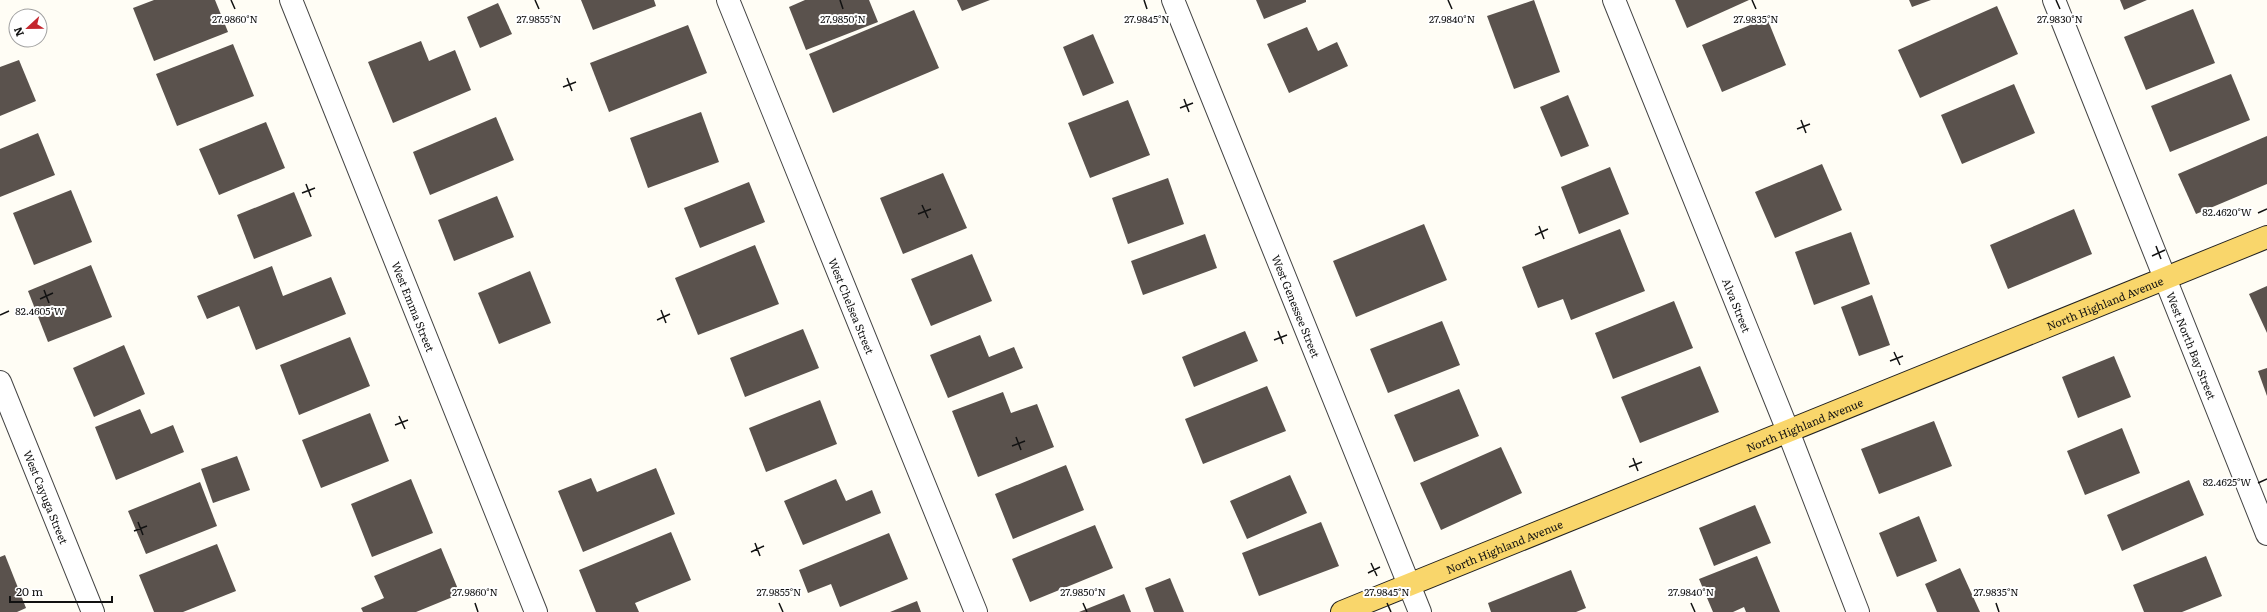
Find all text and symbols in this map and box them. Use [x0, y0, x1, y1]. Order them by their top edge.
north arrow [8, 8, 48, 48]
text: 27.9860°N [212, 11, 258, 26]
text: 27.9855°N [517, 11, 561, 26]
text: 27.9850°N [820, 11, 866, 26]
text: 27.9845°N [1124, 11, 1170, 26]
text: 27.9840°N [1429, 11, 1475, 26]
text: 27.9835°N [1733, 11, 1779, 26]
text: 27.9830°N [2037, 11, 2083, 26]
text: N [9, 25, 27, 39]
text: 82.4620°W [2202, 204, 2252, 219]
street label: West Genessee Street [1269, 252, 1325, 360]
street label: West Chelsea Street [825, 255, 879, 357]
street label: West Emma Street [388, 259, 439, 354]
street label: North Highland Avenue [2044, 272, 2166, 334]
street label: Alva Street [1719, 275, 1756, 335]
street label: West North Bay Street [2163, 289, 2221, 402]
text: 82.4605°W [15, 303, 65, 318]
street label: North Highland Avenue [1744, 394, 1866, 455]
street label: West Cayuga Street [20, 448, 73, 547]
text: 82.4625°W [2203, 474, 2251, 489]
street label: North Highland Avenue [1443, 515, 1565, 577]
scale bar [10, 578, 112, 604]
text: 20 m [16, 582, 43, 600]
text: 27.9860°N [452, 584, 498, 599]
text: 27.9855°N [757, 584, 801, 599]
text: 27.9850°N [1060, 584, 1106, 599]
text: 27.9845°N [1364, 584, 1410, 599]
text: 27.9840°N [1668, 584, 1714, 599]
text: 27.9835°N [1973, 584, 2019, 599]

